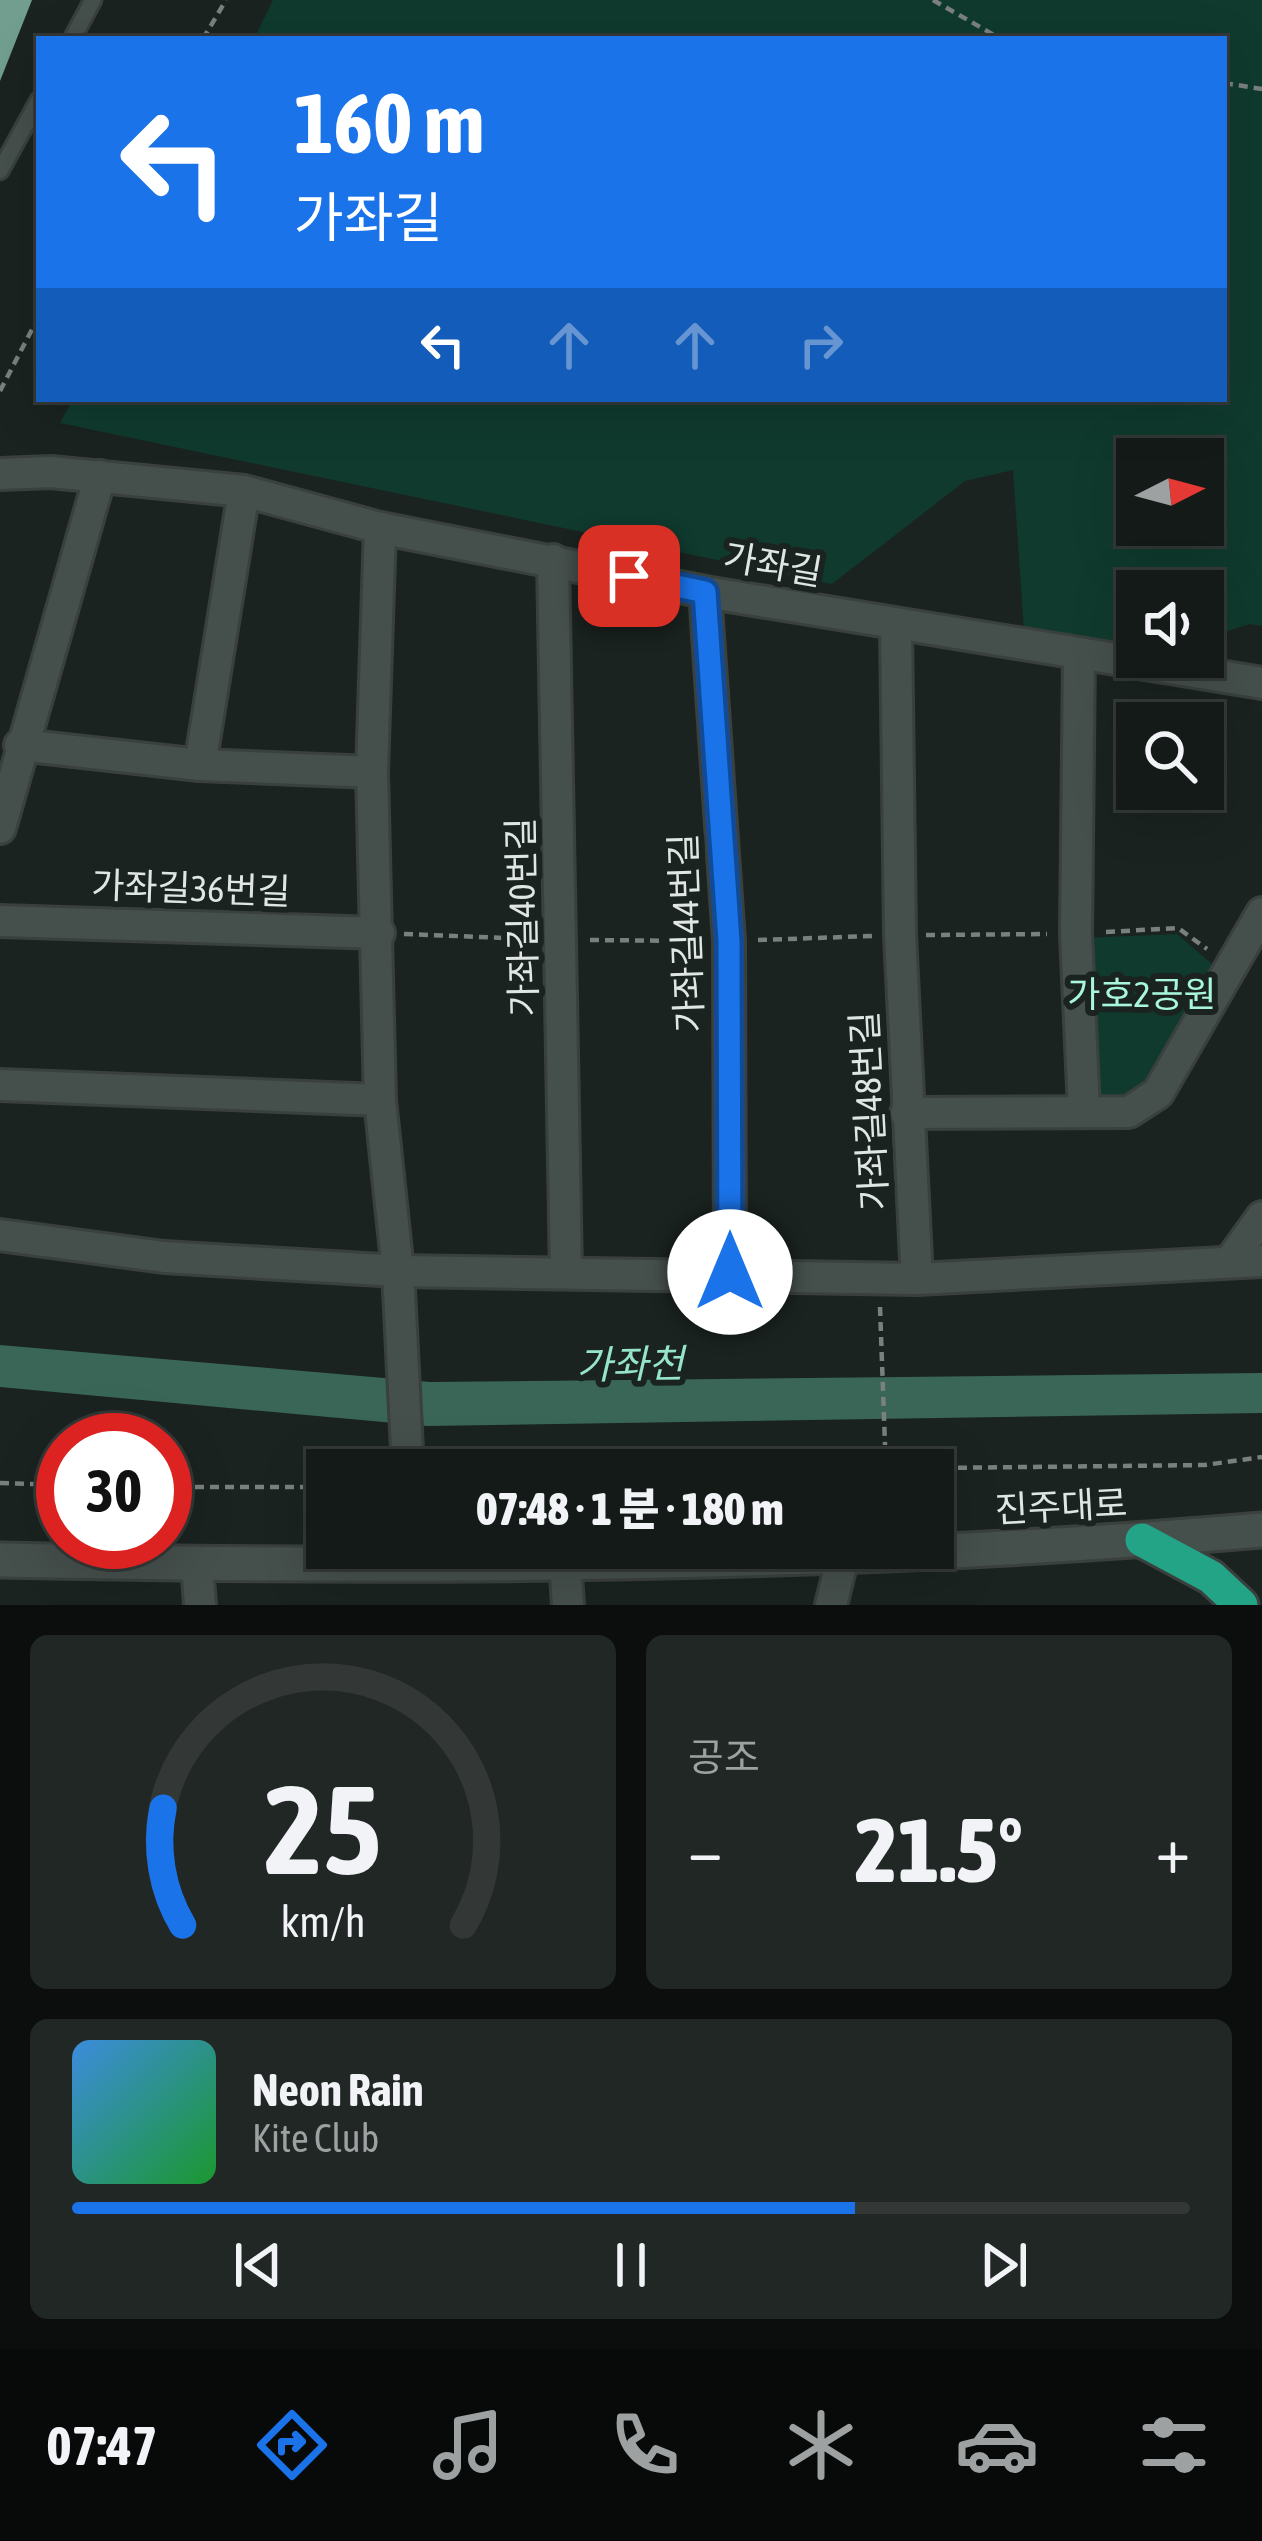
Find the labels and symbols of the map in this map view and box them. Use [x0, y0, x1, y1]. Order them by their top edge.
north arrow [1116, 438, 1224, 546]
pin [578, 525, 680, 627]
street label: 가좌길 [720, 535, 826, 593]
street label: 가좌길40번길 [499, 817, 545, 1017]
street label: 가좌길44번길 [662, 833, 710, 1033]
street label: 가좌길36번길 [91, 864, 291, 912]
park label: 가호2공원 [1067, 973, 1217, 1015]
street label: 가좌길48번길 [843, 1010, 895, 1212]
position arrow [667, 1209, 793, 1335]
water label: 가좌천 [576, 1341, 688, 1387]
speed limit sign: 30 [36, 1413, 192, 1569]
street label: 진주대로 [994, 1482, 1128, 1530]

